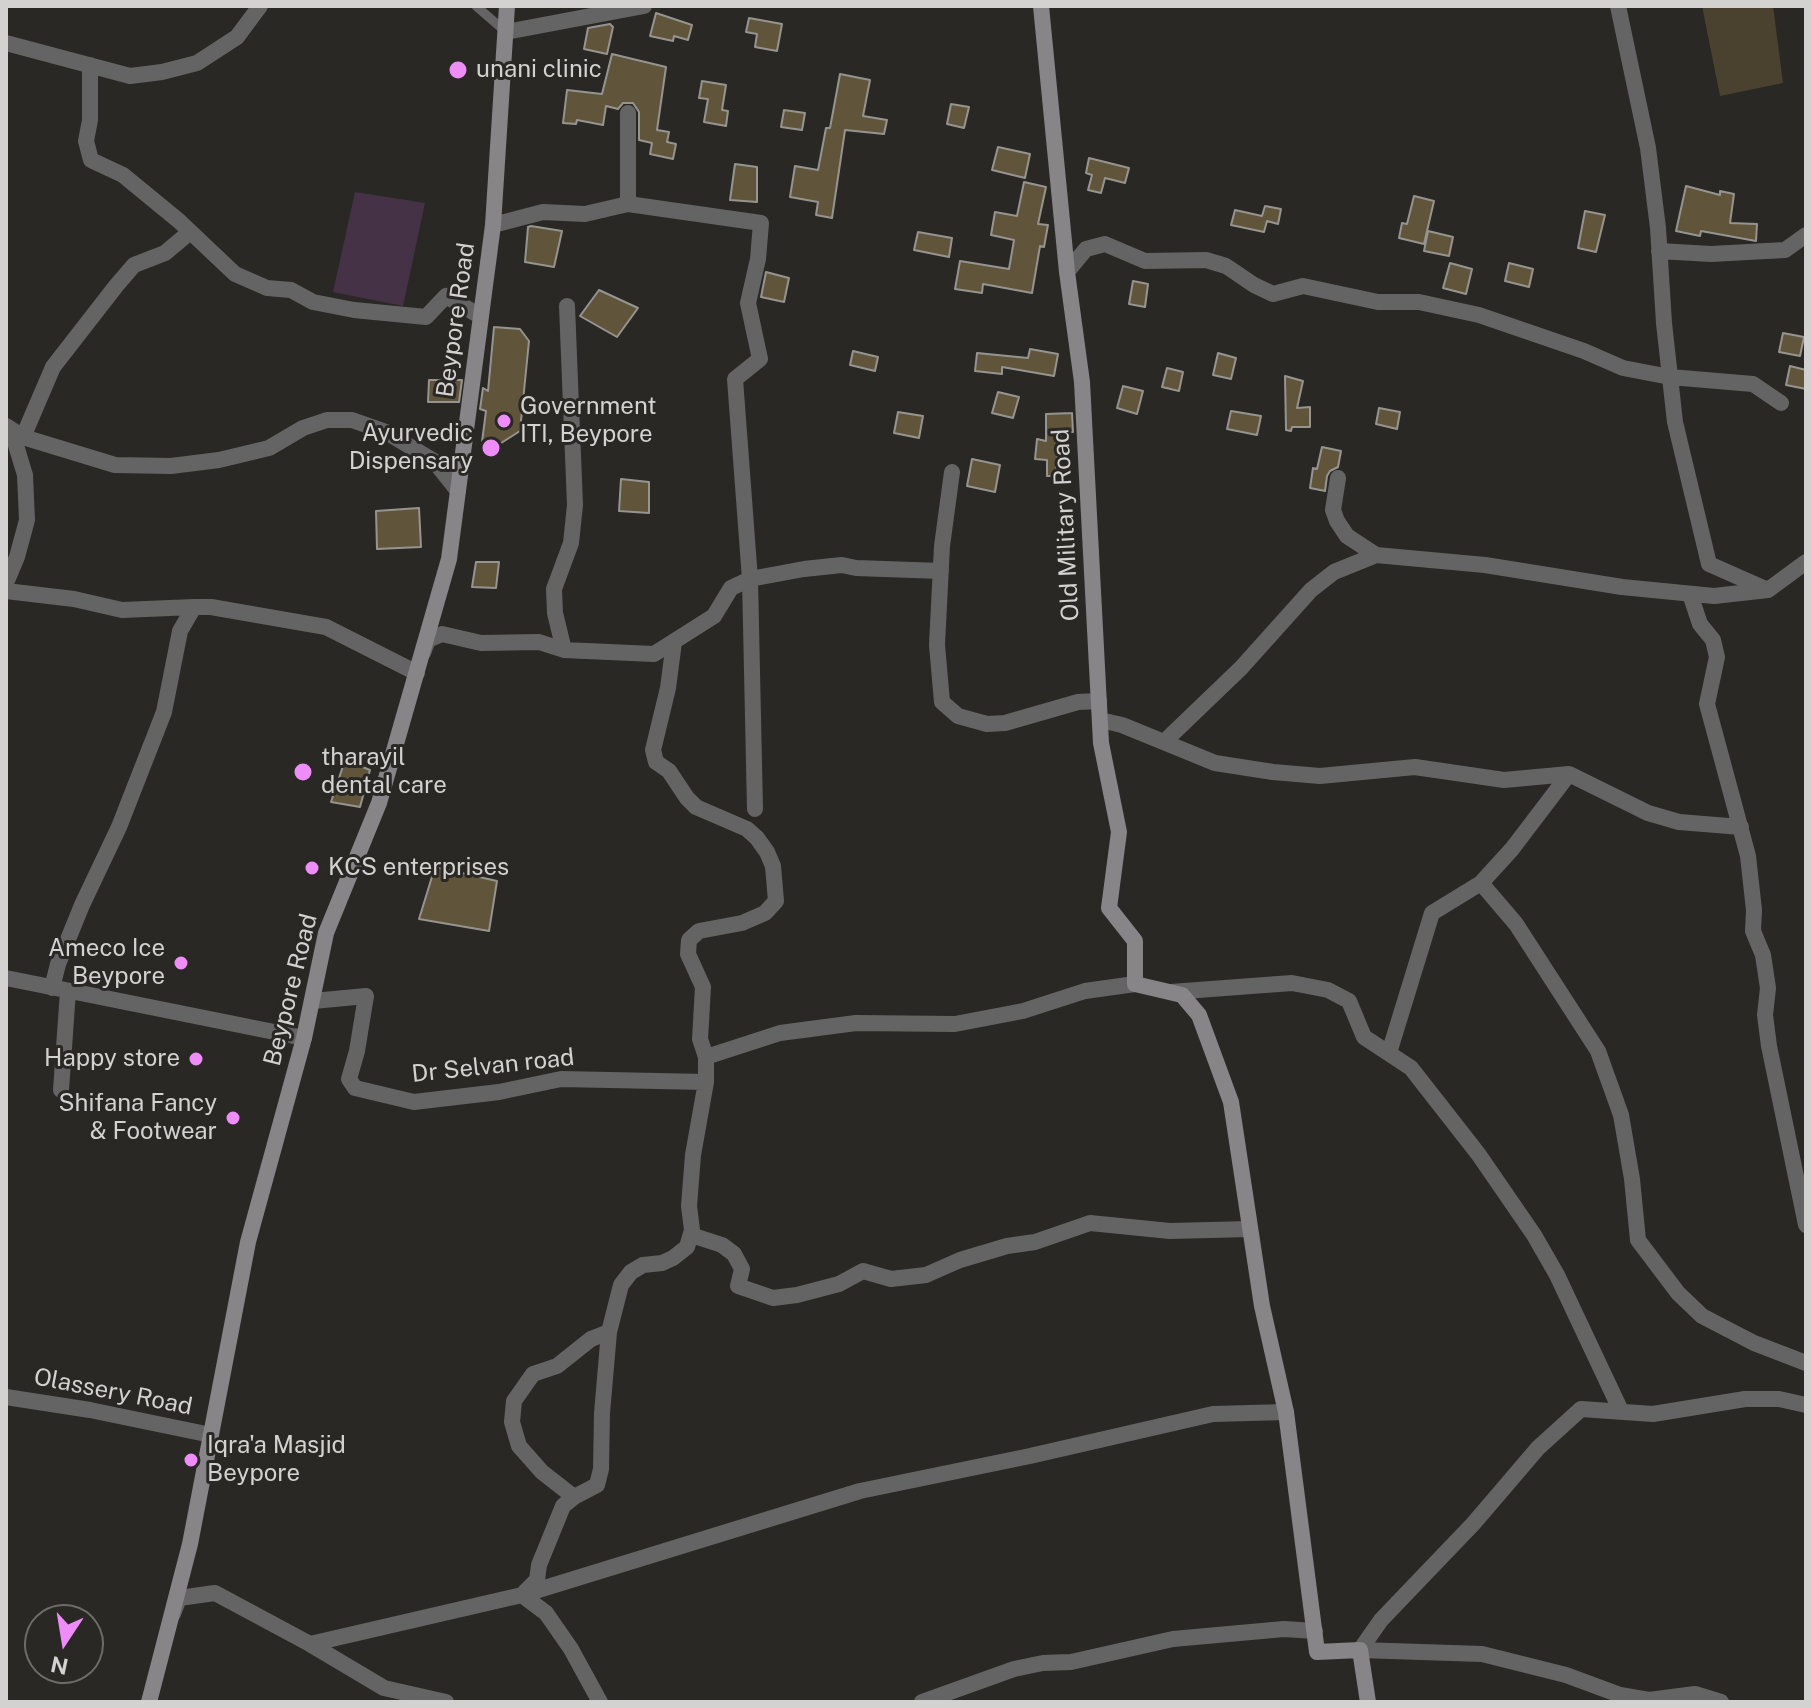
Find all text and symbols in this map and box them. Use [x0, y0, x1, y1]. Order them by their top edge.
place label: unani clinic [476, 56, 602, 84]
marker: unani clinic [447, 59, 469, 81]
street label: Beypore Road [431, 241, 481, 399]
place label: Government ITI, Beypore [520, 393, 657, 449]
marker: Government ITI, Beypore [495, 412, 513, 430]
place label: Ayurvedic Dispensary [349, 420, 473, 476]
street label: Old Military Road [1047, 428, 1085, 622]
marker: Ayurvedic Dispensary [480, 437, 502, 459]
place label: tharayil dental care [321, 744, 447, 800]
marker: tharayil dental care [292, 761, 314, 783]
place label: KCS enterprises [328, 854, 509, 882]
marker: KCS enterprises [303, 859, 321, 877]
street label: Beypore Road [258, 911, 324, 1069]
place label: Ameco Ice Beypore [48, 935, 165, 991]
marker: Ameco Ice Beypore [172, 954, 190, 972]
street label: Dr Selvan road [410, 1043, 576, 1089]
place label: Happy store [44, 1045, 180, 1073]
marker: Happy store [187, 1050, 205, 1068]
place label: Shifana Fancy & Footwear [59, 1090, 217, 1146]
marker: Shifana Fancy & Footwear [224, 1109, 242, 1127]
street label: Olassery Road [31, 1363, 195, 1421]
place label: Iqra'a Masjid Beypore [207, 1432, 346, 1488]
marker: Iqra'a Masjid Beypore [182, 1451, 200, 1469]
north arrow [24, 1604, 104, 1684]
text: N [48, 1651, 71, 1680]

